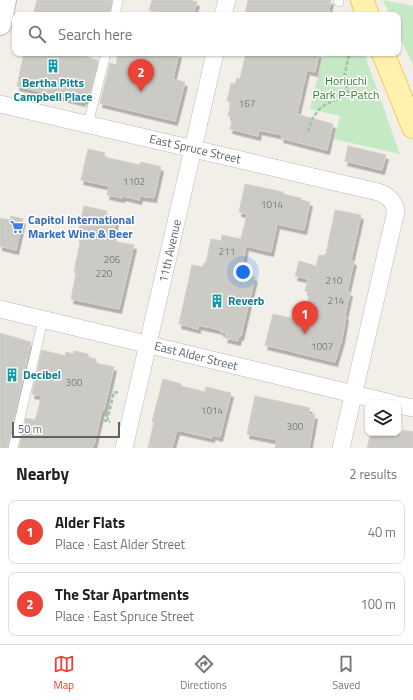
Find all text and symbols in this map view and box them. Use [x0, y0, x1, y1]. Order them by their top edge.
search box [12, 12, 401, 56]
icon: search [26, 23, 48, 45]
text: Search here [58, 23, 132, 46]
building icon: Bertha Pitts Campbell Place [45, 58, 61, 74]
pin: 2 [128, 59, 154, 92]
park label: Horiuchi Park P-Patch [313, 71, 379, 104]
place label: Bertha Pitts Campbell Place [14, 73, 92, 106]
house number: 167 [239, 96, 255, 111]
street label: East Spruce Street [148, 129, 243, 168]
house number: 1102 [123, 174, 145, 189]
house number: 1014 [261, 197, 284, 212]
place label: Capitol International Market Wine & Beer [28, 210, 135, 243]
street label: 11th Avenue [153, 217, 186, 284]
supermarket icon: Capitol International Market Wine & Beer [9, 219, 25, 235]
house number: 211 [219, 244, 235, 259]
house number: 206 [104, 252, 121, 267]
your location [233, 262, 253, 282]
house number: 220 [96, 266, 113, 281]
house number: 210 [326, 273, 343, 288]
place label: Reverb [228, 291, 265, 310]
building icon: Reverb [209, 293, 225, 309]
house number: 214 [328, 293, 345, 308]
pin: 1 [292, 301, 318, 334]
street label: East Alder Street [153, 336, 240, 375]
house number: 1007 [311, 339, 333, 354]
place label: Decibel [23, 365, 61, 384]
building icon: Decibel [4, 367, 20, 383]
house number: 300 [66, 375, 83, 390]
map controls [365, 400, 401, 436]
button: layers [365, 400, 401, 436]
house number: 1014 [201, 403, 224, 418]
house number: 300 [287, 419, 304, 434]
scale bar [12, 420, 120, 439]
text: 50 m [18, 421, 42, 437]
text: Nearby [16, 461, 69, 487]
text: 2 results [349, 464, 397, 484]
text: Alder Flats [55, 511, 125, 534]
text: 1 [26, 522, 34, 542]
text: 40 m [368, 522, 396, 542]
text: Place · East Alder Street [55, 534, 185, 554]
text: The Star Apartments [55, 583, 189, 606]
text: 2 [26, 594, 34, 614]
text: 100 m [360, 594, 396, 614]
text: Place · East Spruce Street [55, 606, 194, 626]
tab: Map [53, 653, 75, 693]
tab: Directions [180, 653, 227, 693]
tab: Saved [332, 653, 360, 693]

